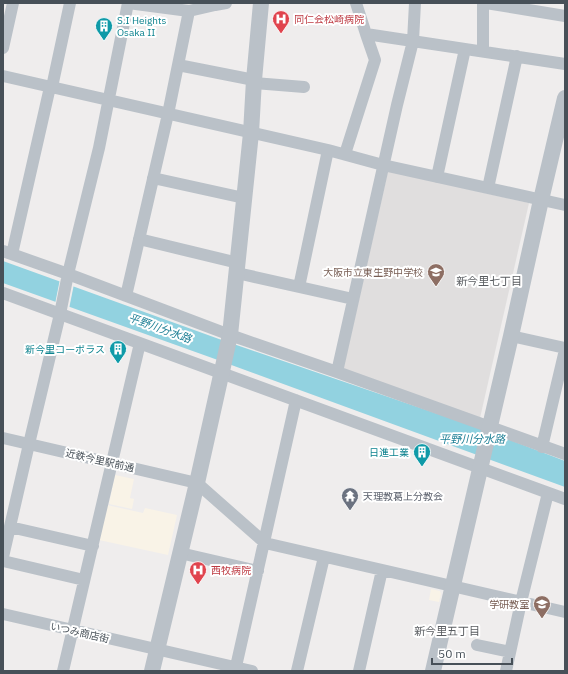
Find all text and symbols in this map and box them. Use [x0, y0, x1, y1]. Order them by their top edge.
hospital icon: 同仁会松崎病院 [271, 9, 291, 34]
place label: 同仁会松崎病院 [294, 13, 364, 26]
place label: S.I Heights Osaka II [117, 14, 166, 39]
building icon: S.I Heights Osaka II [94, 16, 114, 41]
school or university icon: 大阪市立東生野中学校 [426, 262, 446, 287]
place label: 大阪市立東生野中学校 [323, 266, 423, 279]
district label: 新今里七丁目 [456, 274, 522, 288]
water label: 平野川分水路 [127, 310, 194, 346]
building icon: 新今里コーポラス [108, 339, 128, 364]
place label: 新今里コーポラス [25, 343, 105, 356]
water label: 平野川分水路 [439, 432, 506, 446]
building icon: 日進工業 [412, 442, 432, 467]
street label: 近鉄今里駅前通 [64, 446, 135, 475]
place label: 日進工業 [369, 446, 409, 459]
temple icon: 天理教葛上分教会 [340, 486, 360, 511]
place label: 天理教葛上分教会 [363, 490, 443, 503]
hospital icon: 西牧病院 [188, 560, 208, 585]
place label: 西牧病院 [211, 564, 251, 577]
school or university icon: 学研教室 [532, 594, 552, 619]
place label: 学研教室 [489, 598, 529, 611]
street label: いつみ商店街 [49, 619, 111, 646]
district label: 新今里五丁目 [414, 624, 480, 638]
scale bar [432, 640, 512, 666]
text: 50 m [438, 646, 466, 661]

